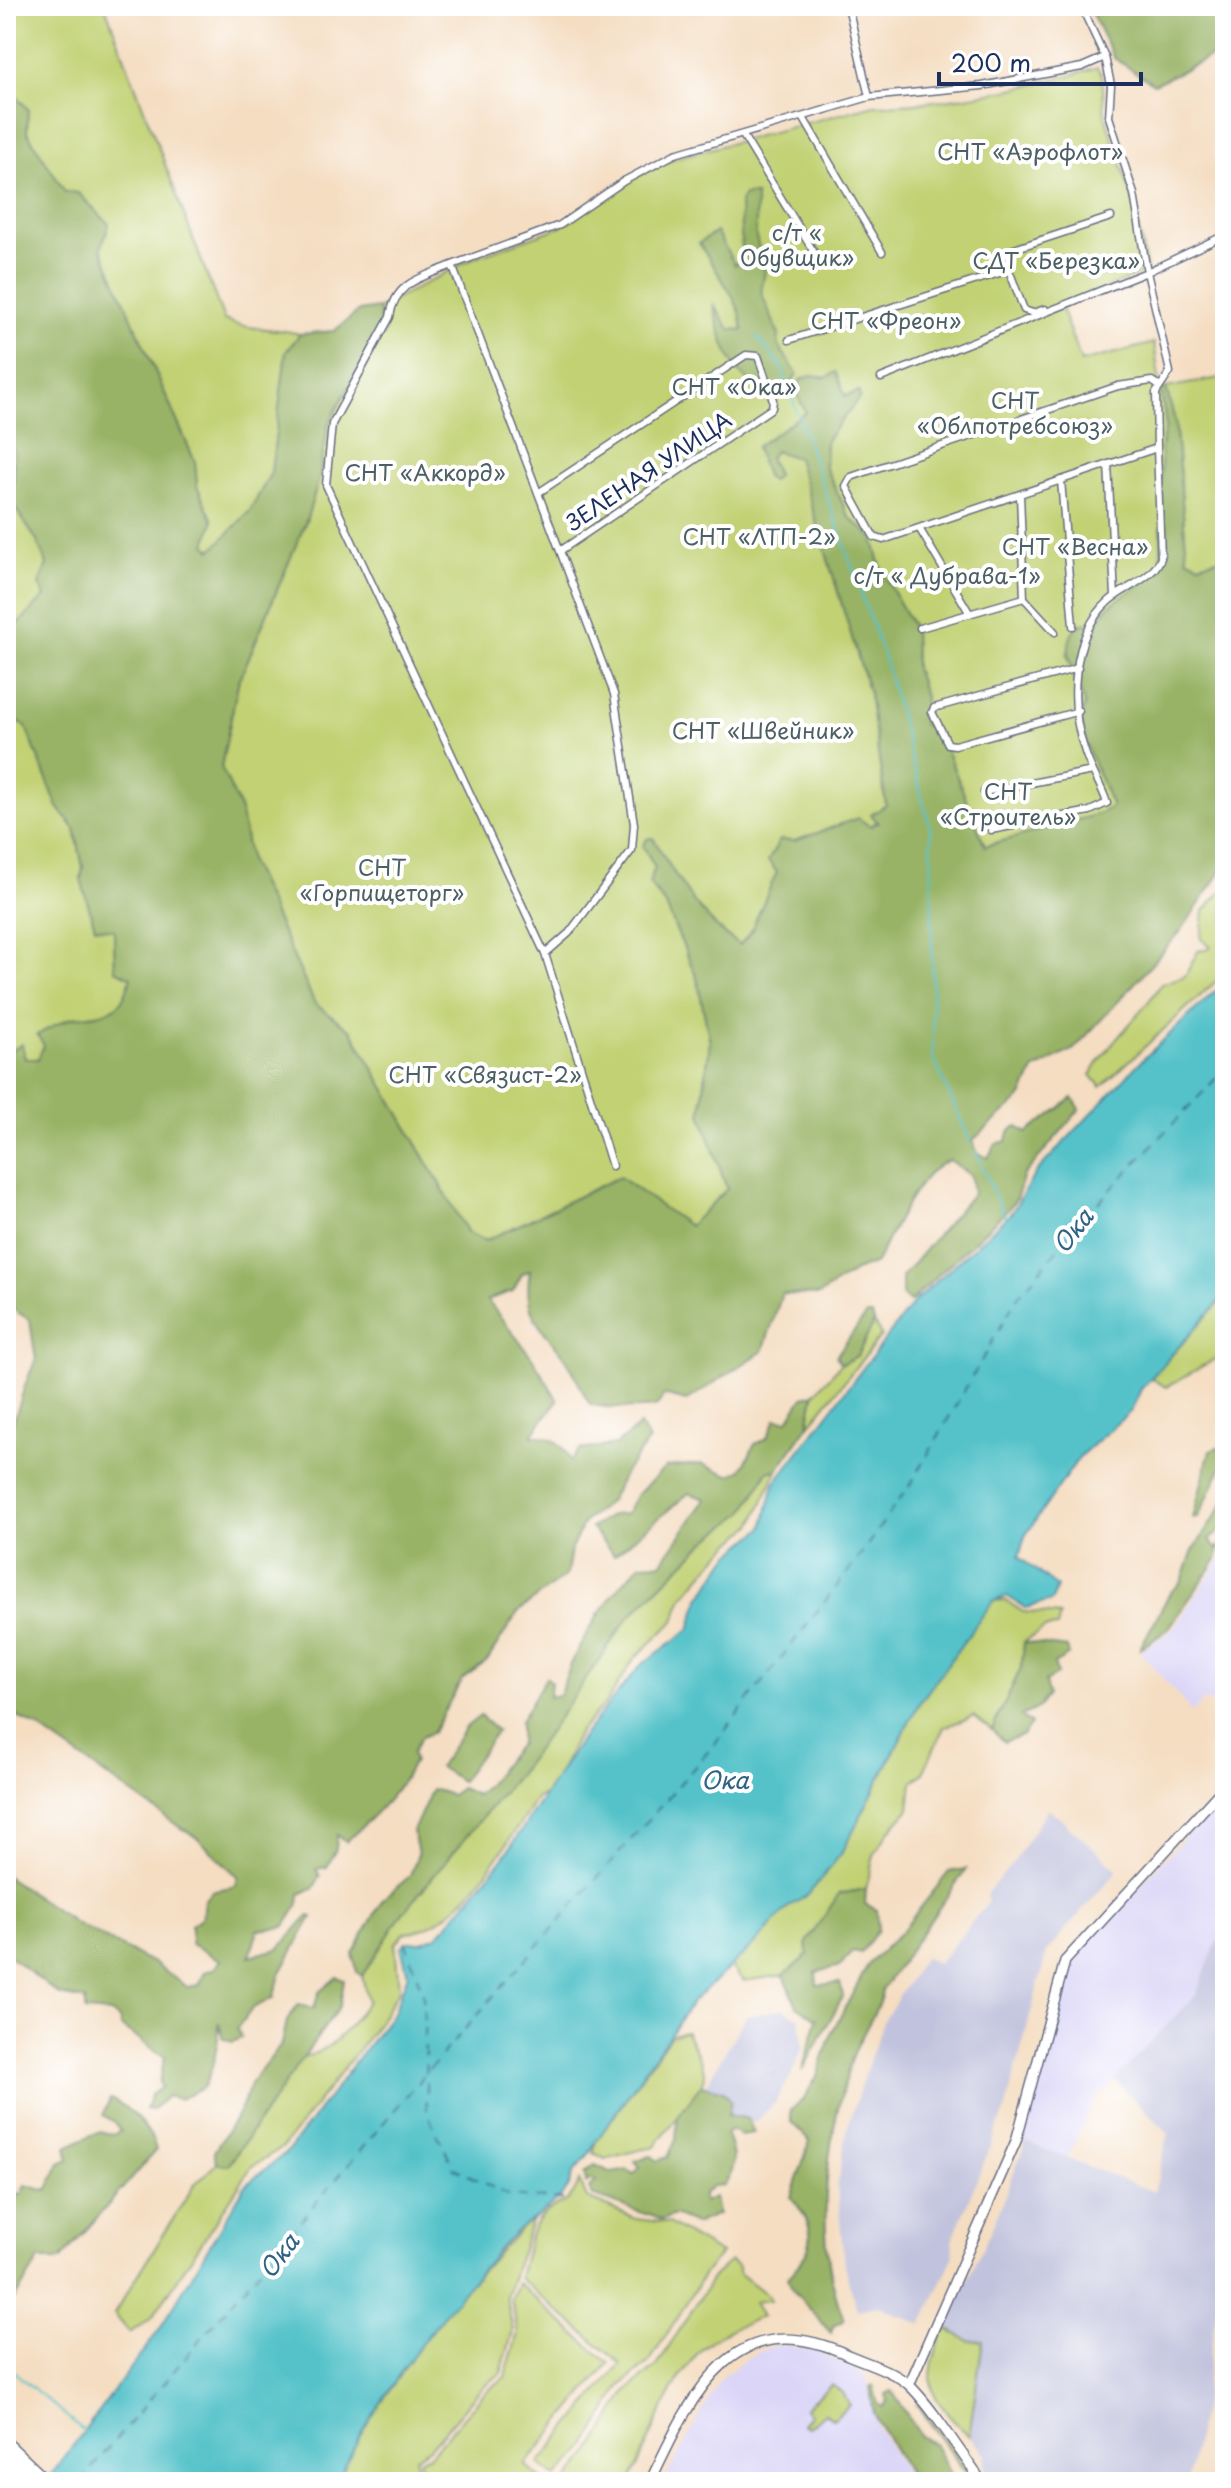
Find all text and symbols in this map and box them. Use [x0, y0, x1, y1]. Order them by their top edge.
scale bar [939, 36, 1141, 86]
text: 200 m [951, 44, 1031, 80]
park label: СНТ «Аэрофлот» [937, 134, 1123, 167]
park label: с/т « Обувщик» [740, 215, 854, 273]
park label: СДТ «Березка» [972, 243, 1140, 276]
park label: СНТ «Фреон» [811, 303, 961, 336]
park label: СНТ «Ока» [671, 369, 797, 402]
park label: СНТ «Облпотребсоюз» [917, 383, 1113, 441]
street label: ЗЕЛЕНАЯ УЛИЦА [558, 402, 738, 538]
park label: СНТ «Аккорд» [344, 455, 506, 488]
park label: СНТ «ЛТП-2» [682, 519, 836, 552]
park label: СНТ «Весна» [1002, 529, 1148, 562]
park label: с/т « Дубрава-1» [853, 558, 1041, 591]
park label: СНТ «Швейник» [672, 713, 854, 746]
park label: СНТ «Строитель» [940, 774, 1076, 832]
park label: СНТ «Горпищеторг» [300, 850, 464, 908]
park label: СНТ «Связист-2» [388, 1057, 582, 1090]
water label: Ока [1043, 1199, 1102, 1260]
water label: Ока [701, 1761, 750, 1797]
water label: Ока [249, 2224, 307, 2285]

